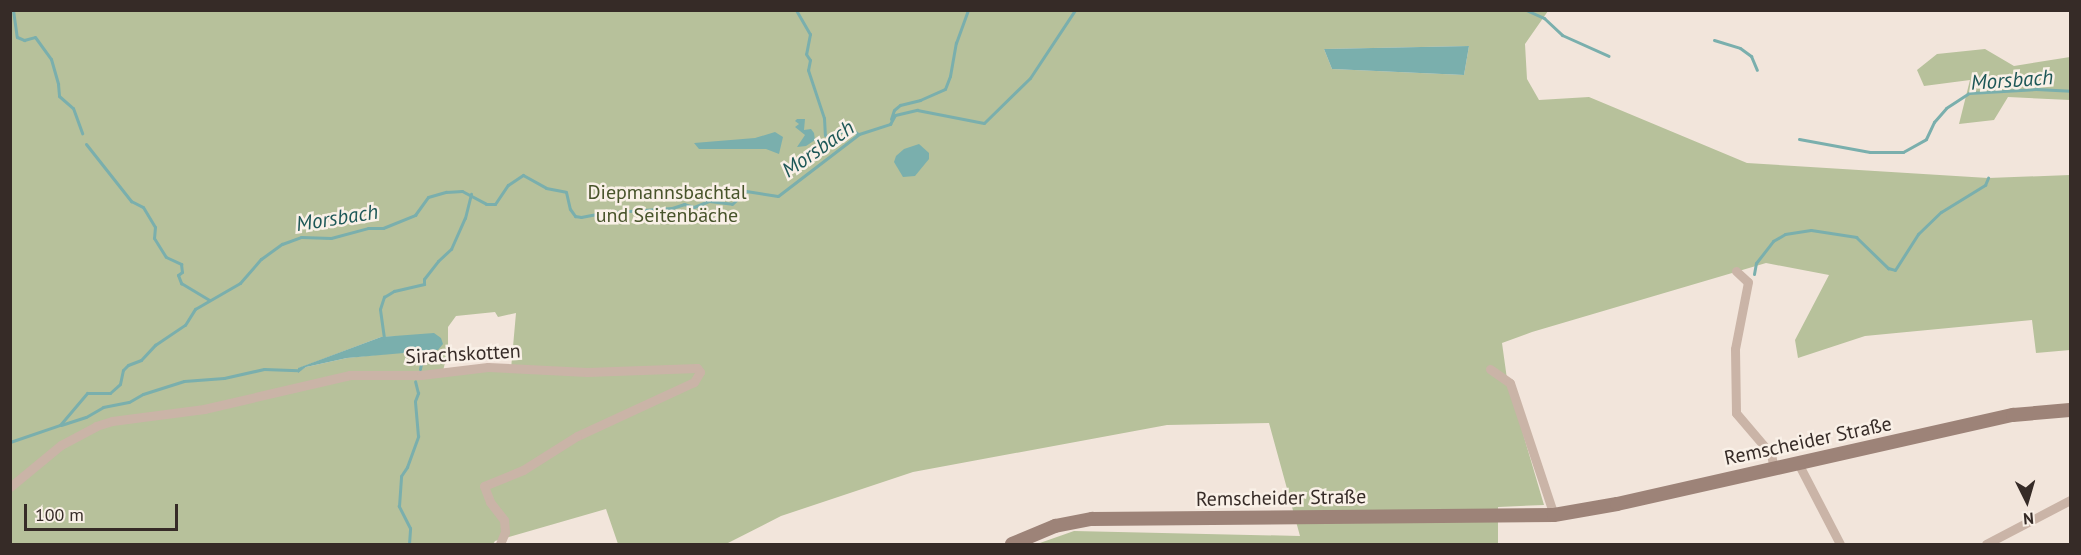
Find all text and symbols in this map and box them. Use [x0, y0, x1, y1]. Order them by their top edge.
water label: Morsbach [1970, 65, 2054, 95]
water label: Morsbach [777, 115, 859, 183]
park label: Diepmannsbachtal und Seitenbäche [587, 181, 747, 228]
water label: Morsbach [294, 199, 380, 237]
street label: Sirachskotten [405, 339, 521, 369]
street label: Remscheider Straße [1722, 412, 1894, 470]
north arrow [1997, 471, 2057, 531]
street label: Remscheider Straße [1196, 485, 1366, 511]
scale bar [27, 492, 182, 530]
text: 100 m [35, 503, 84, 526]
text: N [2022, 509, 2035, 529]

